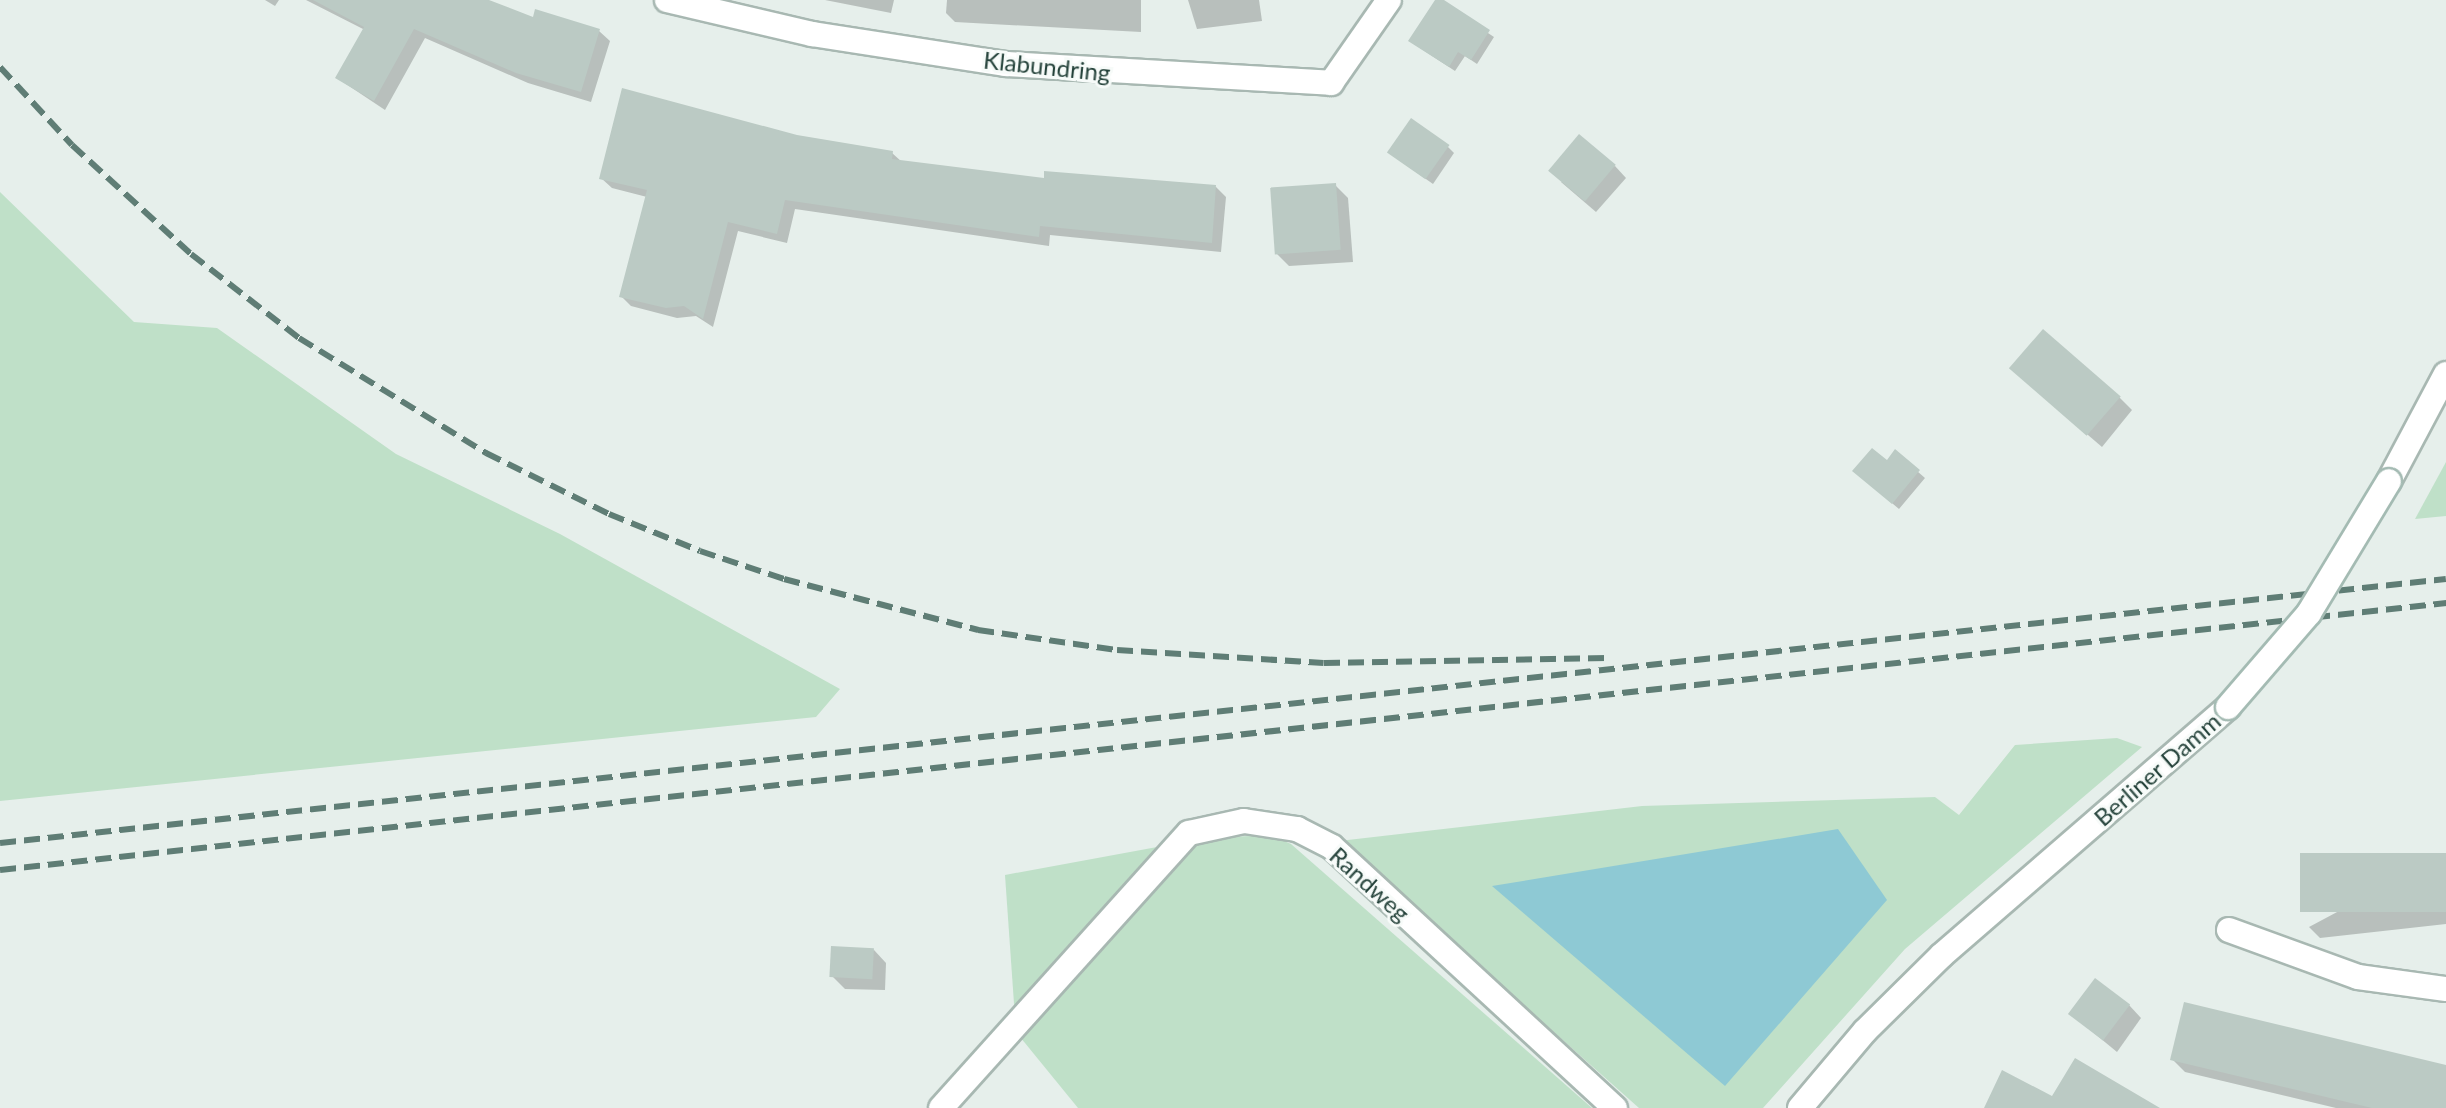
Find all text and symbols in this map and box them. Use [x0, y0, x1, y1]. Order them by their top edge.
street label: Klabundring [982, 45, 1112, 87]
street label: Berliner Damm [2088, 706, 2226, 832]
street label: Randweg [1324, 841, 1416, 927]

